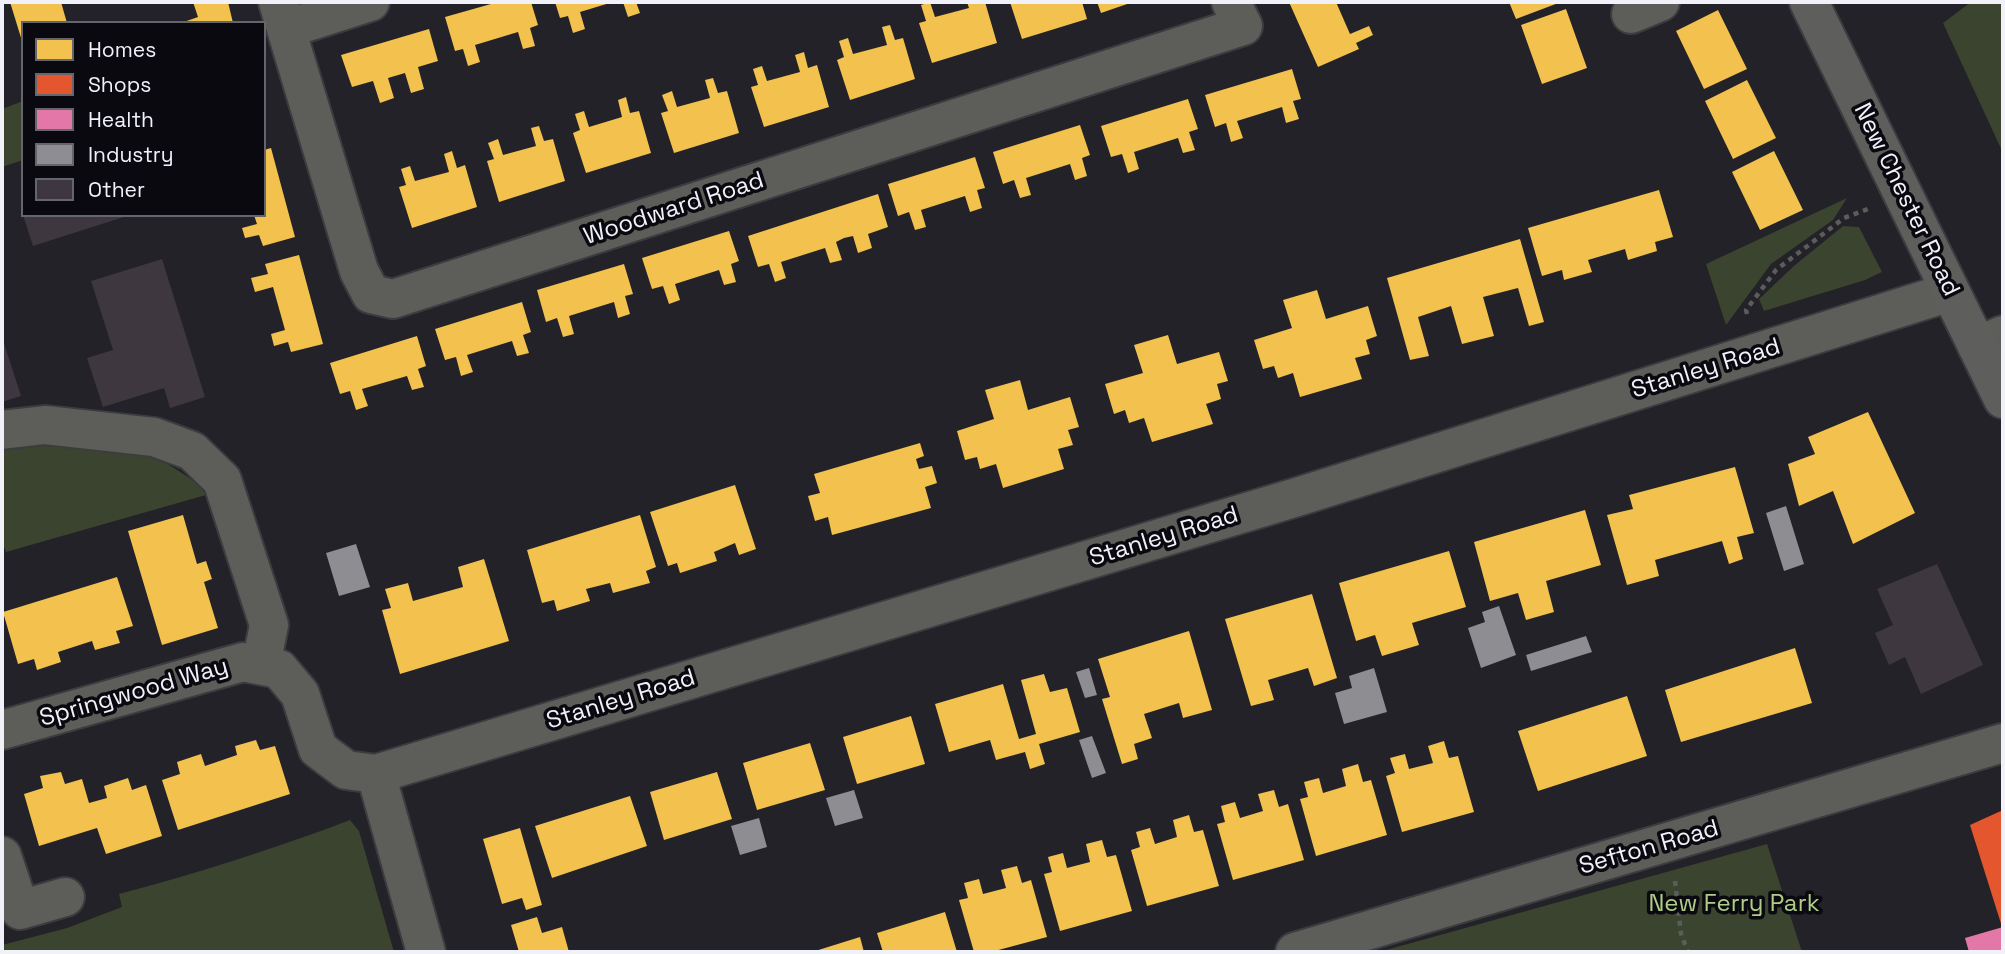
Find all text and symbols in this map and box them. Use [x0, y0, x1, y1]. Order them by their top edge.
legend [21, 21, 266, 217]
text: Homes [88, 36, 156, 63]
text: Shops [88, 71, 151, 98]
street label: New Chester Road [1847, 99, 1965, 301]
text: Health [88, 106, 154, 133]
text: Industry [88, 141, 174, 168]
street label: Woodward Road [580, 166, 768, 252]
text: Other [88, 176, 145, 203]
street label: Stanley Road [1628, 333, 1784, 405]
street label: Stanley Road [1086, 501, 1242, 573]
street label: Springwood Way [37, 652, 231, 734]
street label: Stanley Road [543, 664, 699, 736]
street label: Sefton Road [1576, 814, 1722, 882]
park label: New Ferry Park [1648, 890, 1820, 918]

